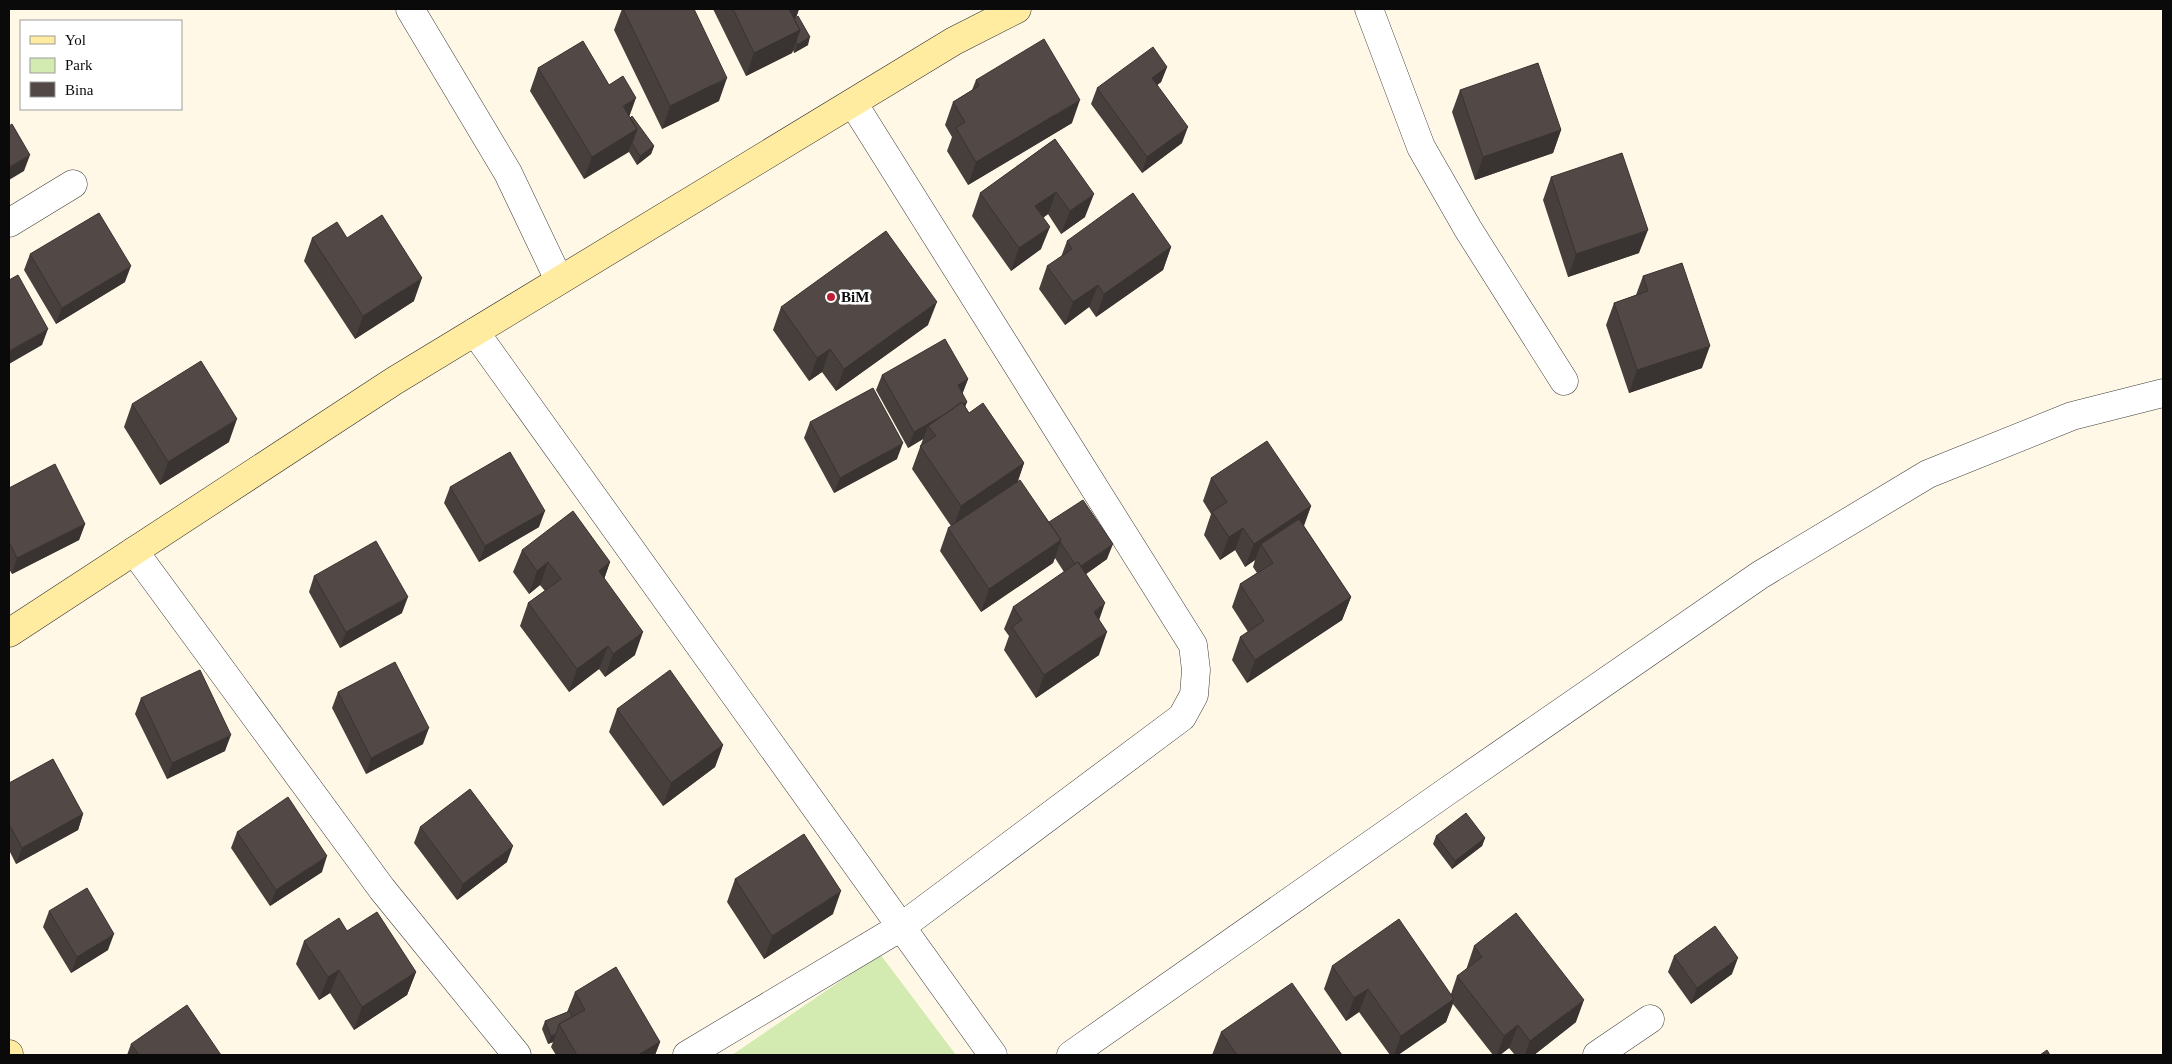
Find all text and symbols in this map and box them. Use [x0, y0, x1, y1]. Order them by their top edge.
legend [20, 20, 182, 110]
text: Yol [65, 32, 86, 48]
text: Park [65, 57, 93, 73]
text: Bina [65, 82, 94, 98]
place label: BiM [841, 289, 869, 305]
marker: BiM [825, 291, 837, 303]

